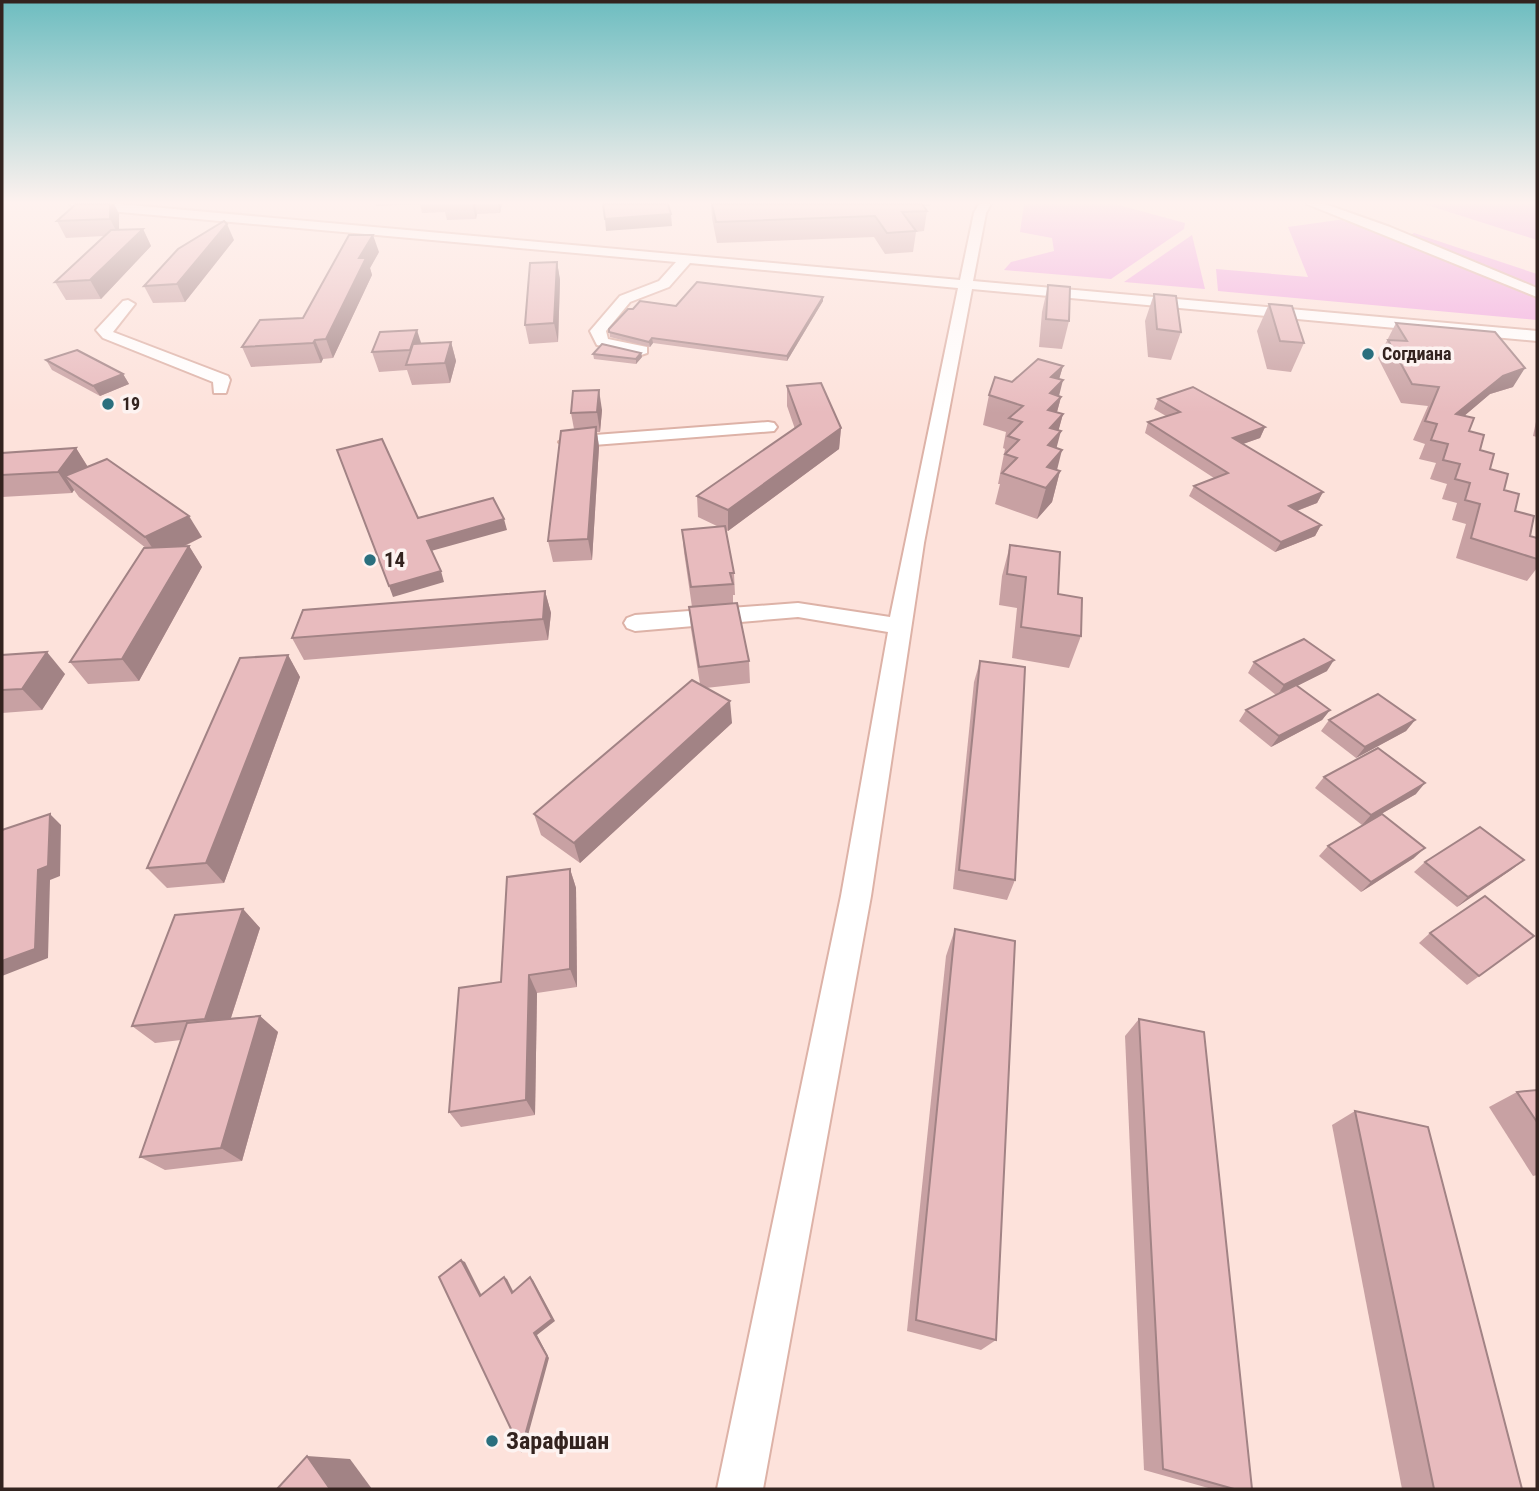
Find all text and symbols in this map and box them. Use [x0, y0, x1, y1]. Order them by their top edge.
place label: Согдиана [1382, 343, 1452, 364]
marker: Согдиана [1360, 346, 1376, 362]
place label: 19 [122, 393, 140, 414]
marker: 19 [100, 396, 116, 412]
place label: 14 [384, 548, 405, 572]
marker: 14 [362, 552, 378, 568]
place label: Зарафшан [506, 1427, 609, 1455]
marker: Зарафшан [484, 1433, 500, 1449]

